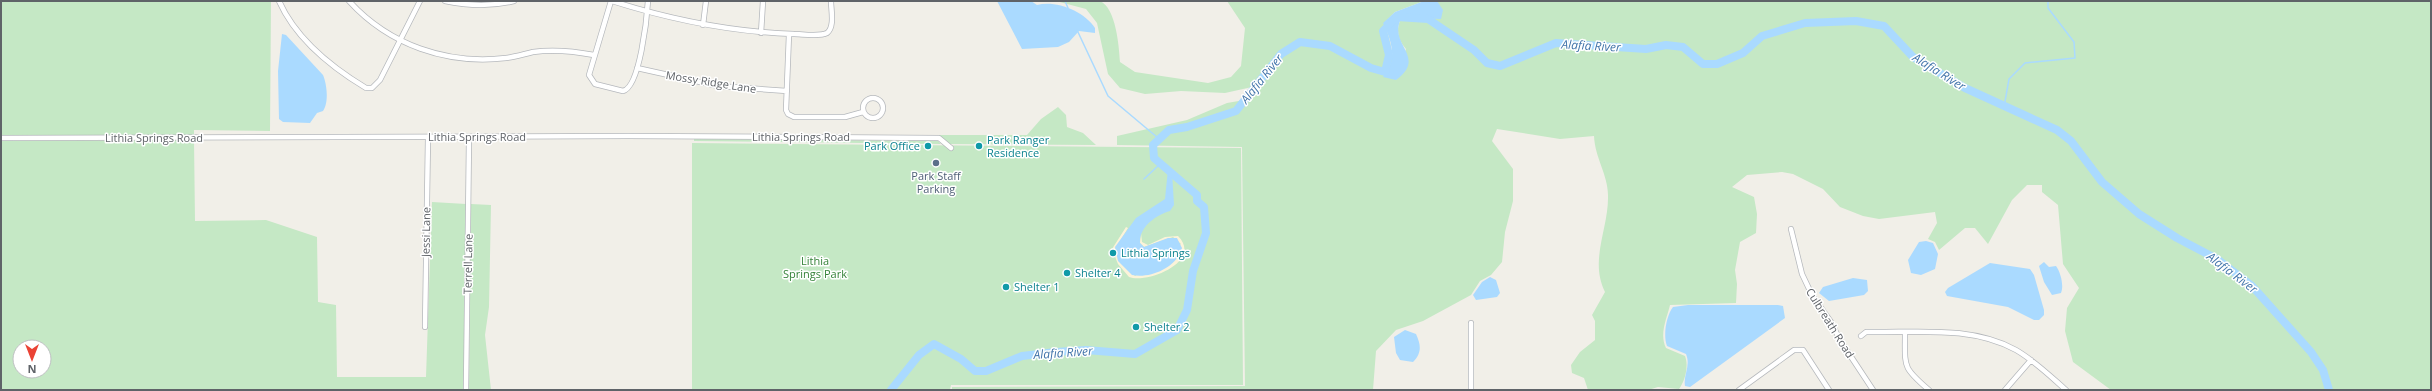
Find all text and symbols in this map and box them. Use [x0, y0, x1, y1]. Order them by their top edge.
water label: Alafia River [1560, 35, 1622, 56]
water label: Alafia River [1909, 48, 1970, 95]
water label: Alafia River [1236, 49, 1288, 108]
street label: Mossy Ridge Lane [665, 67, 757, 96]
street label: Lithia Springs Road [428, 129, 526, 144]
street label: Lithia Springs Road [752, 129, 850, 144]
street label: Lithia Springs Road [105, 130, 203, 145]
place label: Park Ranger Residence [987, 132, 1050, 160]
place label: Park Office [864, 138, 920, 153]
marker: Park Office [923, 141, 933, 151]
marker: Park Ranger Residence [974, 141, 984, 151]
marker: Park Staff Parking [931, 158, 941, 168]
place label: Park Staff Parking [911, 168, 961, 196]
street label: Jessi Lane [418, 207, 433, 258]
street label: Terrell Lane [459, 234, 476, 294]
place label: Lithia Springs [1121, 245, 1190, 260]
water label: Alafia River [2203, 247, 2262, 298]
marker: Lithia Springs [1108, 248, 1118, 258]
park label: Lithia Springs Park [783, 253, 847, 281]
place label: Shelter 4 [1075, 265, 1121, 280]
marker: Shelter 4 [1062, 268, 1072, 278]
place label: Shelter 1 [1014, 279, 1059, 294]
marker: Shelter 1 [1001, 282, 1011, 292]
street label: Culbreath Road [1803, 285, 1858, 361]
place label: Shelter 2 [1144, 319, 1189, 334]
marker: Shelter 2 [1131, 322, 1141, 332]
north arrow [12, 339, 52, 379]
water label: Alafia River [1032, 342, 1094, 363]
text: N [28, 362, 36, 377]

